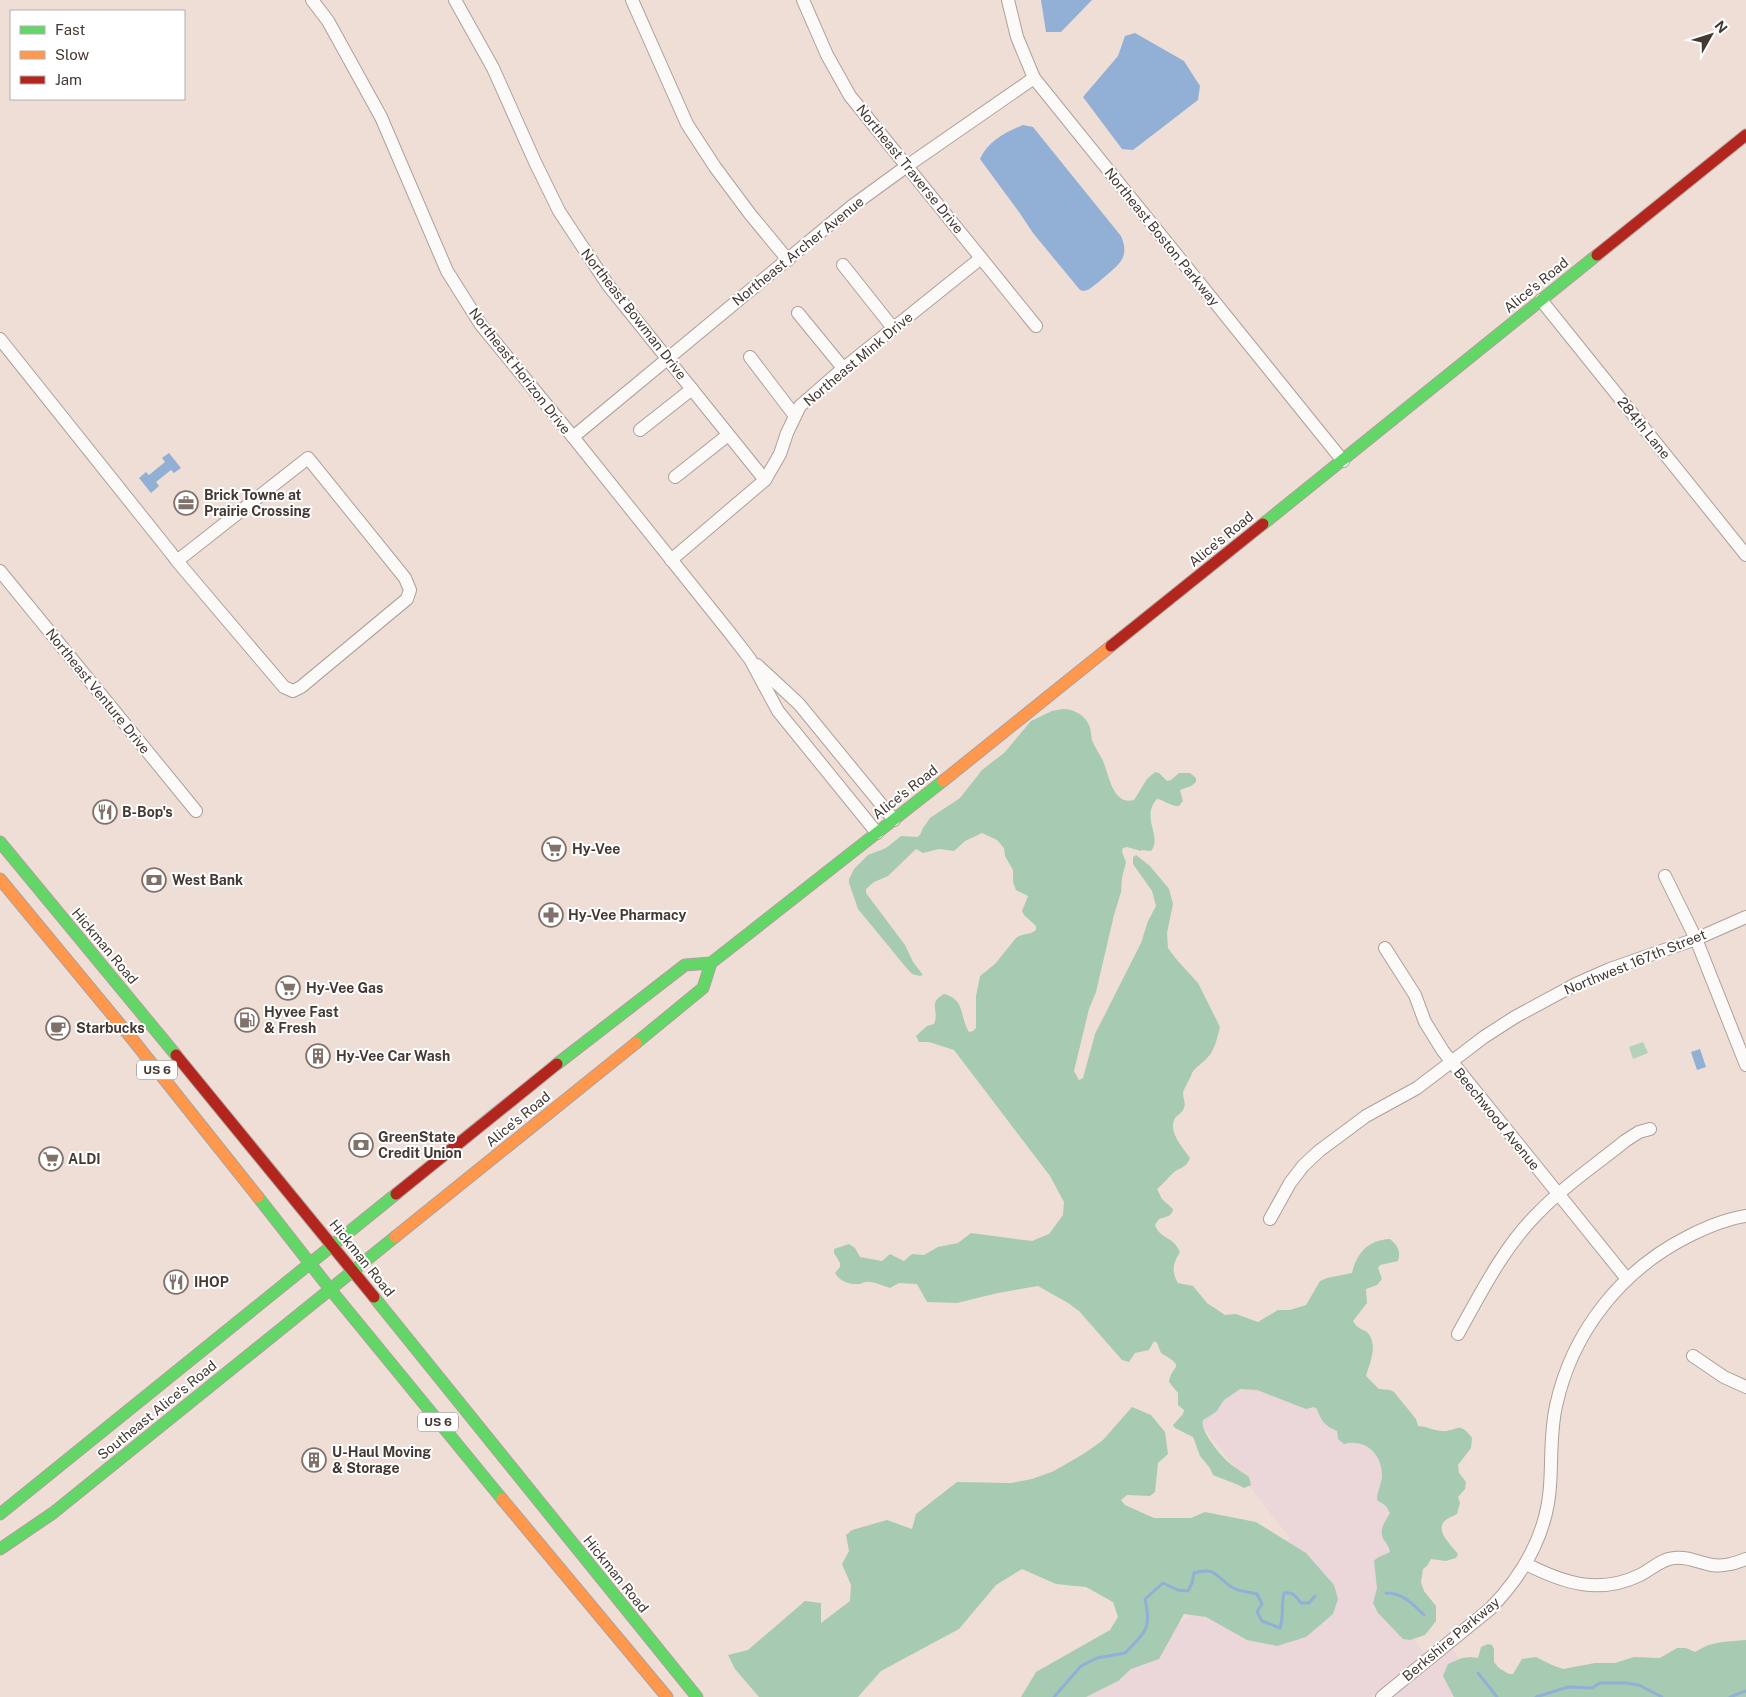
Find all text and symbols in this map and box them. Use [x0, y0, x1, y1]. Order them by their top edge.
legend [10, 10, 185, 100]
north arrow [1686, 10, 1736, 60]
text: N [1711, 18, 1731, 36]
text: Fast [55, 21, 85, 38]
text: Slow [55, 46, 90, 63]
text: Jam [55, 71, 82, 88]
street label: Northeast Traverse Drive [853, 101, 967, 237]
street label: Northeast Boston Parkway [1101, 165, 1223, 310]
street label: Northeast Archer Avenue [729, 193, 867, 309]
street label: Northeast Bowman Drive [578, 245, 690, 383]
street label: Alice's Road [1501, 254, 1571, 316]
street label: Northeast Horizon Drive [466, 305, 574, 437]
street label: Northeast Mink Drive [800, 309, 916, 409]
street label: 284th Lane [1614, 394, 1674, 462]
place label: Brick Towne at Prairie Crossing [204, 487, 311, 519]
office icon: Brick Towne at Prairie Crossing [173, 490, 199, 516]
street label: Alice's Road [1186, 508, 1256, 570]
street label: Northeast Venture Drive [43, 625, 153, 757]
street label: Alice's Road [869, 762, 941, 822]
restaurant icon: B-Bop's [92, 799, 118, 825]
place label: B-Bop's [122, 804, 173, 820]
supermarket icon: Hy-Vee [541, 836, 567, 862]
place label: Hy-Vee [572, 841, 620, 857]
bank icon: West Bank [141, 867, 167, 893]
place label: West Bank [172, 872, 243, 888]
pharmacy icon: Hy-Vee Pharmacy [538, 902, 564, 928]
street label: Hickman Road [69, 905, 141, 987]
place label: Hy-Vee Pharmacy [568, 907, 686, 923]
street label: Northwest 167th Street [1562, 926, 1708, 998]
supermarket icon: Hy-Vee Gas [275, 975, 301, 1001]
place label: Hy-Vee Gas [306, 980, 383, 996]
place label: Hyvee Fast & Fresh [264, 1004, 339, 1036]
fuel station icon: Hyvee Fast & Fresh [234, 1007, 260, 1033]
cafe icon: Starbucks [45, 1015, 71, 1041]
place label: Starbucks [76, 1020, 145, 1036]
building icon: Hy-Vee Car Wash [305, 1043, 331, 1069]
place label: Hy-Vee Car Wash [336, 1048, 450, 1064]
road number: US 6 [137, 1060, 177, 1080]
street label: Beechwood Avenue [1451, 1065, 1543, 1173]
street label: Alice's Road [483, 1088, 553, 1150]
place label: GreenState Credit Union [378, 1129, 462, 1161]
bank icon: GreenState Credit Union [348, 1132, 374, 1158]
supermarket icon: ALDI [38, 1146, 64, 1172]
place label: ALDI [68, 1151, 101, 1167]
street label: Hickman Road [326, 1216, 398, 1300]
restaurant icon: IHOP [163, 1269, 189, 1295]
place label: IHOP [194, 1274, 229, 1290]
street label: Southeast Alice's Road [94, 1357, 220, 1463]
road number: US 6 [418, 1412, 458, 1431]
place label: U-Haul Moving & Storage [332, 1444, 431, 1476]
building icon: U-Haul Moving & Storage [301, 1447, 327, 1473]
street label: Hickman Road [580, 1532, 652, 1616]
street label: Berkshire Parkway [1399, 1593, 1503, 1684]

